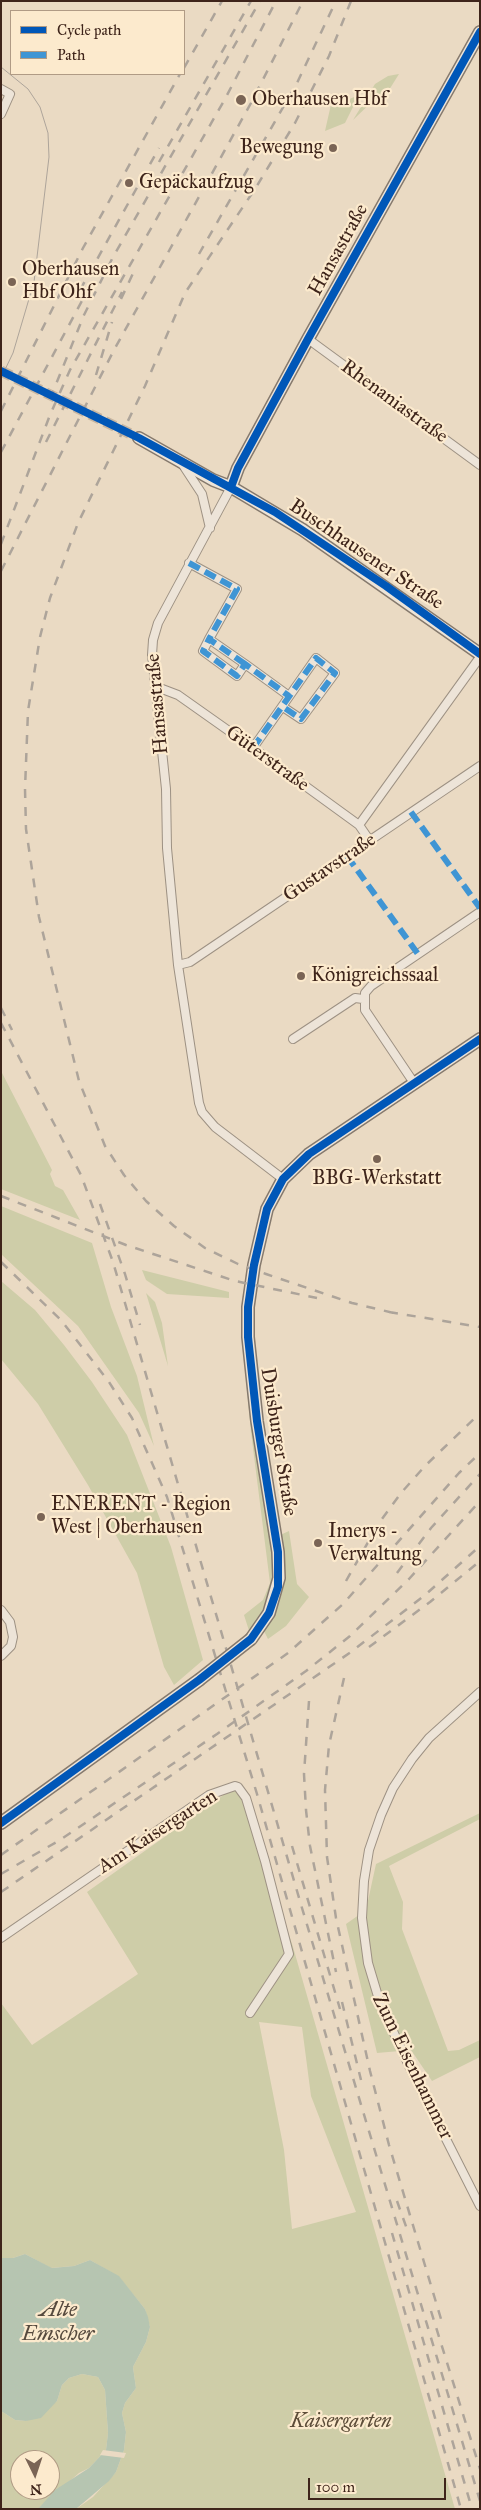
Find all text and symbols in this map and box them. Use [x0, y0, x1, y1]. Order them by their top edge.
legend [10, 10, 185, 75]
text: Cycle path [57, 21, 121, 39]
text: Path [57, 46, 85, 64]
place label: Oberhausen Hbf [252, 88, 387, 112]
marker: Oberhausen Hbf [234, 93, 248, 107]
place label: Bewegung [240, 136, 323, 160]
marker: Bewegung [327, 142, 339, 154]
place label: Gepäckaufzug [139, 171, 253, 195]
marker: Gepäckaufzug [123, 177, 135, 189]
street label: Hansastraße [304, 200, 374, 300]
place label: Oberhausen Hbf Ohf [22, 258, 119, 305]
marker: Oberhausen Hbf Ohf [6, 276, 18, 288]
street label: Rhenaniastraße [336, 355, 452, 449]
street label: Buschhausener Straße [284, 495, 448, 615]
street label: Hansastraße [142, 652, 174, 756]
street label: Güterstraße [221, 721, 313, 797]
street label: Gustavstraße [279, 828, 381, 908]
place label: Königreichssaal [311, 964, 438, 988]
marker: Königreichssaal [295, 970, 307, 982]
marker: BBG-Werkstatt [371, 1153, 383, 1165]
place label: BBG-Werkstatt [312, 1167, 442, 1191]
street label: Duisburger Straße [254, 1366, 302, 1518]
place label: ENERENT - Region West | Oberhausen [51, 1493, 231, 1540]
marker: ENERENT - Region West | Oberhausen [35, 1511, 47, 1523]
place label: Imerys - Verwaltung [328, 1520, 421, 1567]
marker: Imerys - Verwaltung [312, 1537, 324, 1549]
street label: Am Kaisergarten [94, 1785, 222, 1879]
street label: Zum Eisenhammer [366, 1990, 458, 2144]
water label: Alte Emscher [22, 2298, 94, 2348]
park label: Kaisergarten [290, 2410, 392, 2434]
north arrow [10, 2450, 60, 2500]
scale bar [311, 2468, 448, 2500]
text: 100 m [316, 2478, 355, 2496]
text: N [29, 2481, 43, 2498]

